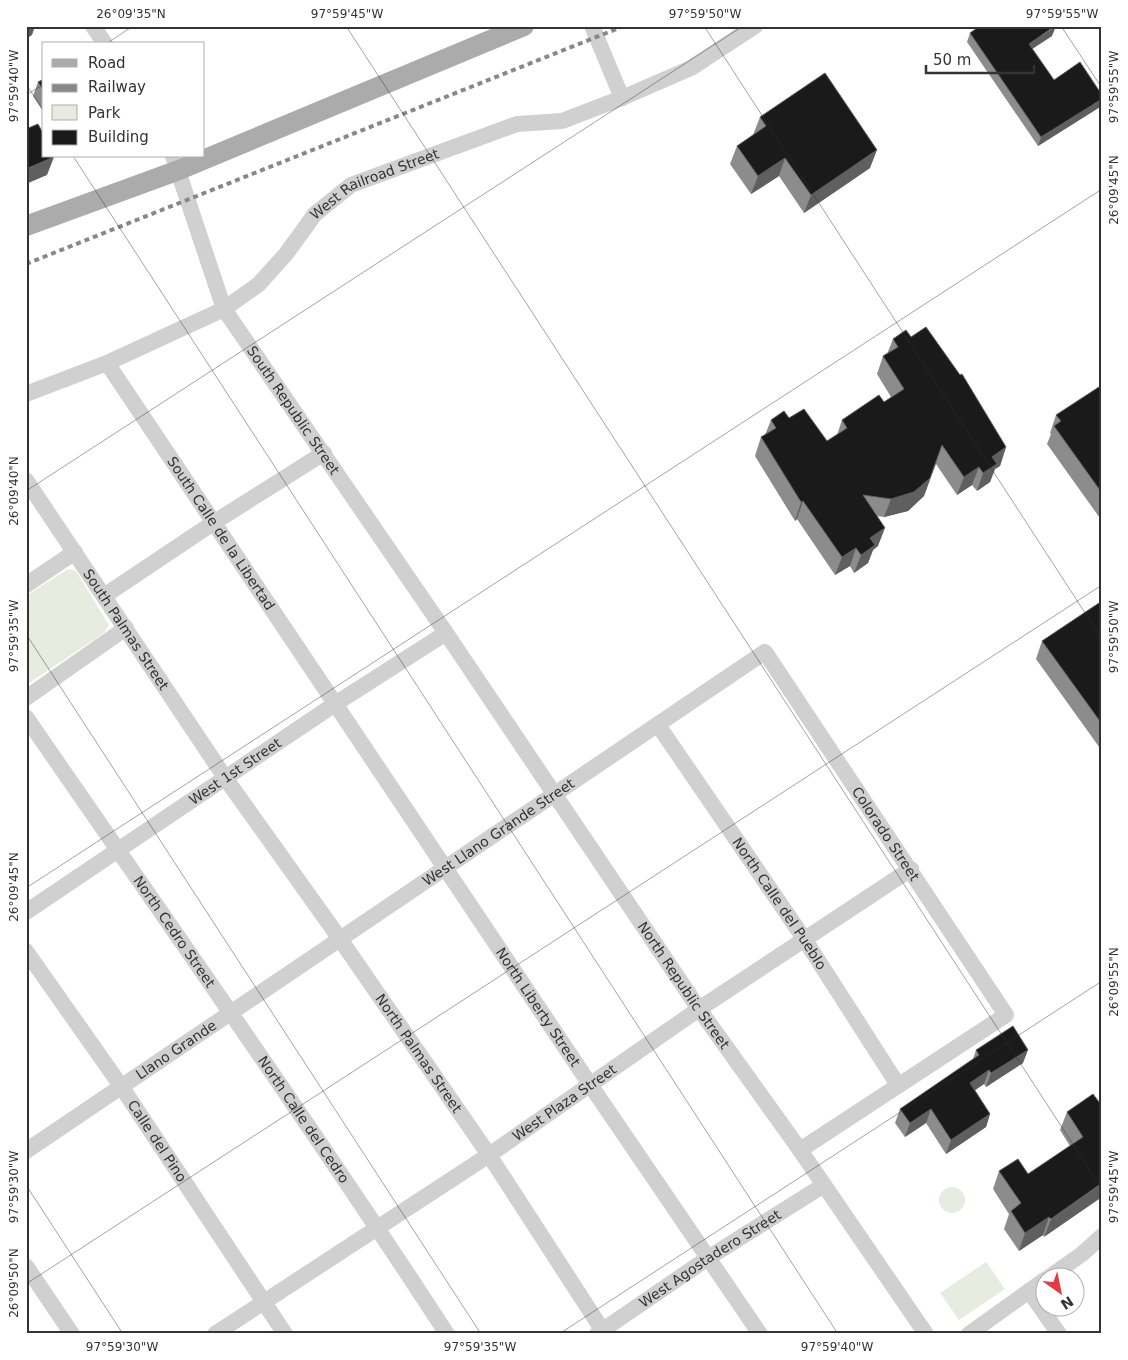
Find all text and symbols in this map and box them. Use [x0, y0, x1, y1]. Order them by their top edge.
text: 26°09'35"N [96, 7, 166, 21]
text: 97°59'45"W [311, 7, 383, 21]
text: 97°59'50"W [669, 7, 741, 21]
text: 97°59'55"W [1026, 7, 1098, 21]
legend [42, 42, 205, 158]
scale bar [926, 42, 1033, 74]
text: 97°59'40"W [7, 50, 21, 122]
text: 50 m [933, 51, 971, 69]
text: 97°59'55"W [1107, 51, 1121, 123]
text: Road [88, 54, 126, 72]
text: Railway [88, 78, 146, 96]
text: Park [88, 104, 121, 122]
text: Building [88, 128, 149, 146]
street label: West Railroad Street [307, 145, 442, 223]
text: 26°09'45"N [1107, 155, 1121, 225]
street label: South Republic Street [244, 343, 343, 478]
street label: South Calle de la Libertad [164, 454, 278, 613]
text: 26°09'40"N [7, 456, 21, 526]
street label: South Palmas Street [80, 566, 172, 694]
text: 97°59'35"W [7, 600, 21, 672]
text: 97°59'50"W [1107, 601, 1121, 673]
street label: West 1st Street [186, 734, 285, 808]
street label: West Llano Grande Street [419, 775, 578, 889]
street label: Colorado Street [849, 784, 923, 884]
street label: North Calle del Pueblo [729, 834, 830, 972]
text: 26°09'45"N [7, 852, 21, 922]
street label: North Cedro Street [130, 873, 219, 991]
street label: North Republic Street [635, 919, 733, 1052]
street label: North Liberty Street [493, 945, 584, 1070]
text: 26°09'55"N [1107, 947, 1121, 1017]
street label: North Palmas Street [372, 991, 466, 1116]
street label: Llano Grande [133, 1017, 219, 1083]
street label: North Calle del Cedro [255, 1053, 353, 1186]
street label: West Plaza Street [509, 1061, 620, 1144]
street label: Calle del Pino [125, 1097, 190, 1185]
text: 97°59'30"W [7, 1151, 21, 1223]
text: 97°59'45"W [1107, 1151, 1121, 1223]
street label: West Agostadero Street [636, 1206, 784, 1311]
text: 26°09'50"N [7, 1248, 21, 1318]
north arrow [1036, 1268, 1086, 1318]
text: N [1058, 1293, 1076, 1313]
text: 97°59'30"W [86, 1340, 158, 1354]
text: 97°59'35"W [444, 1340, 516, 1354]
text: 97°59'40"W [801, 1340, 873, 1354]

